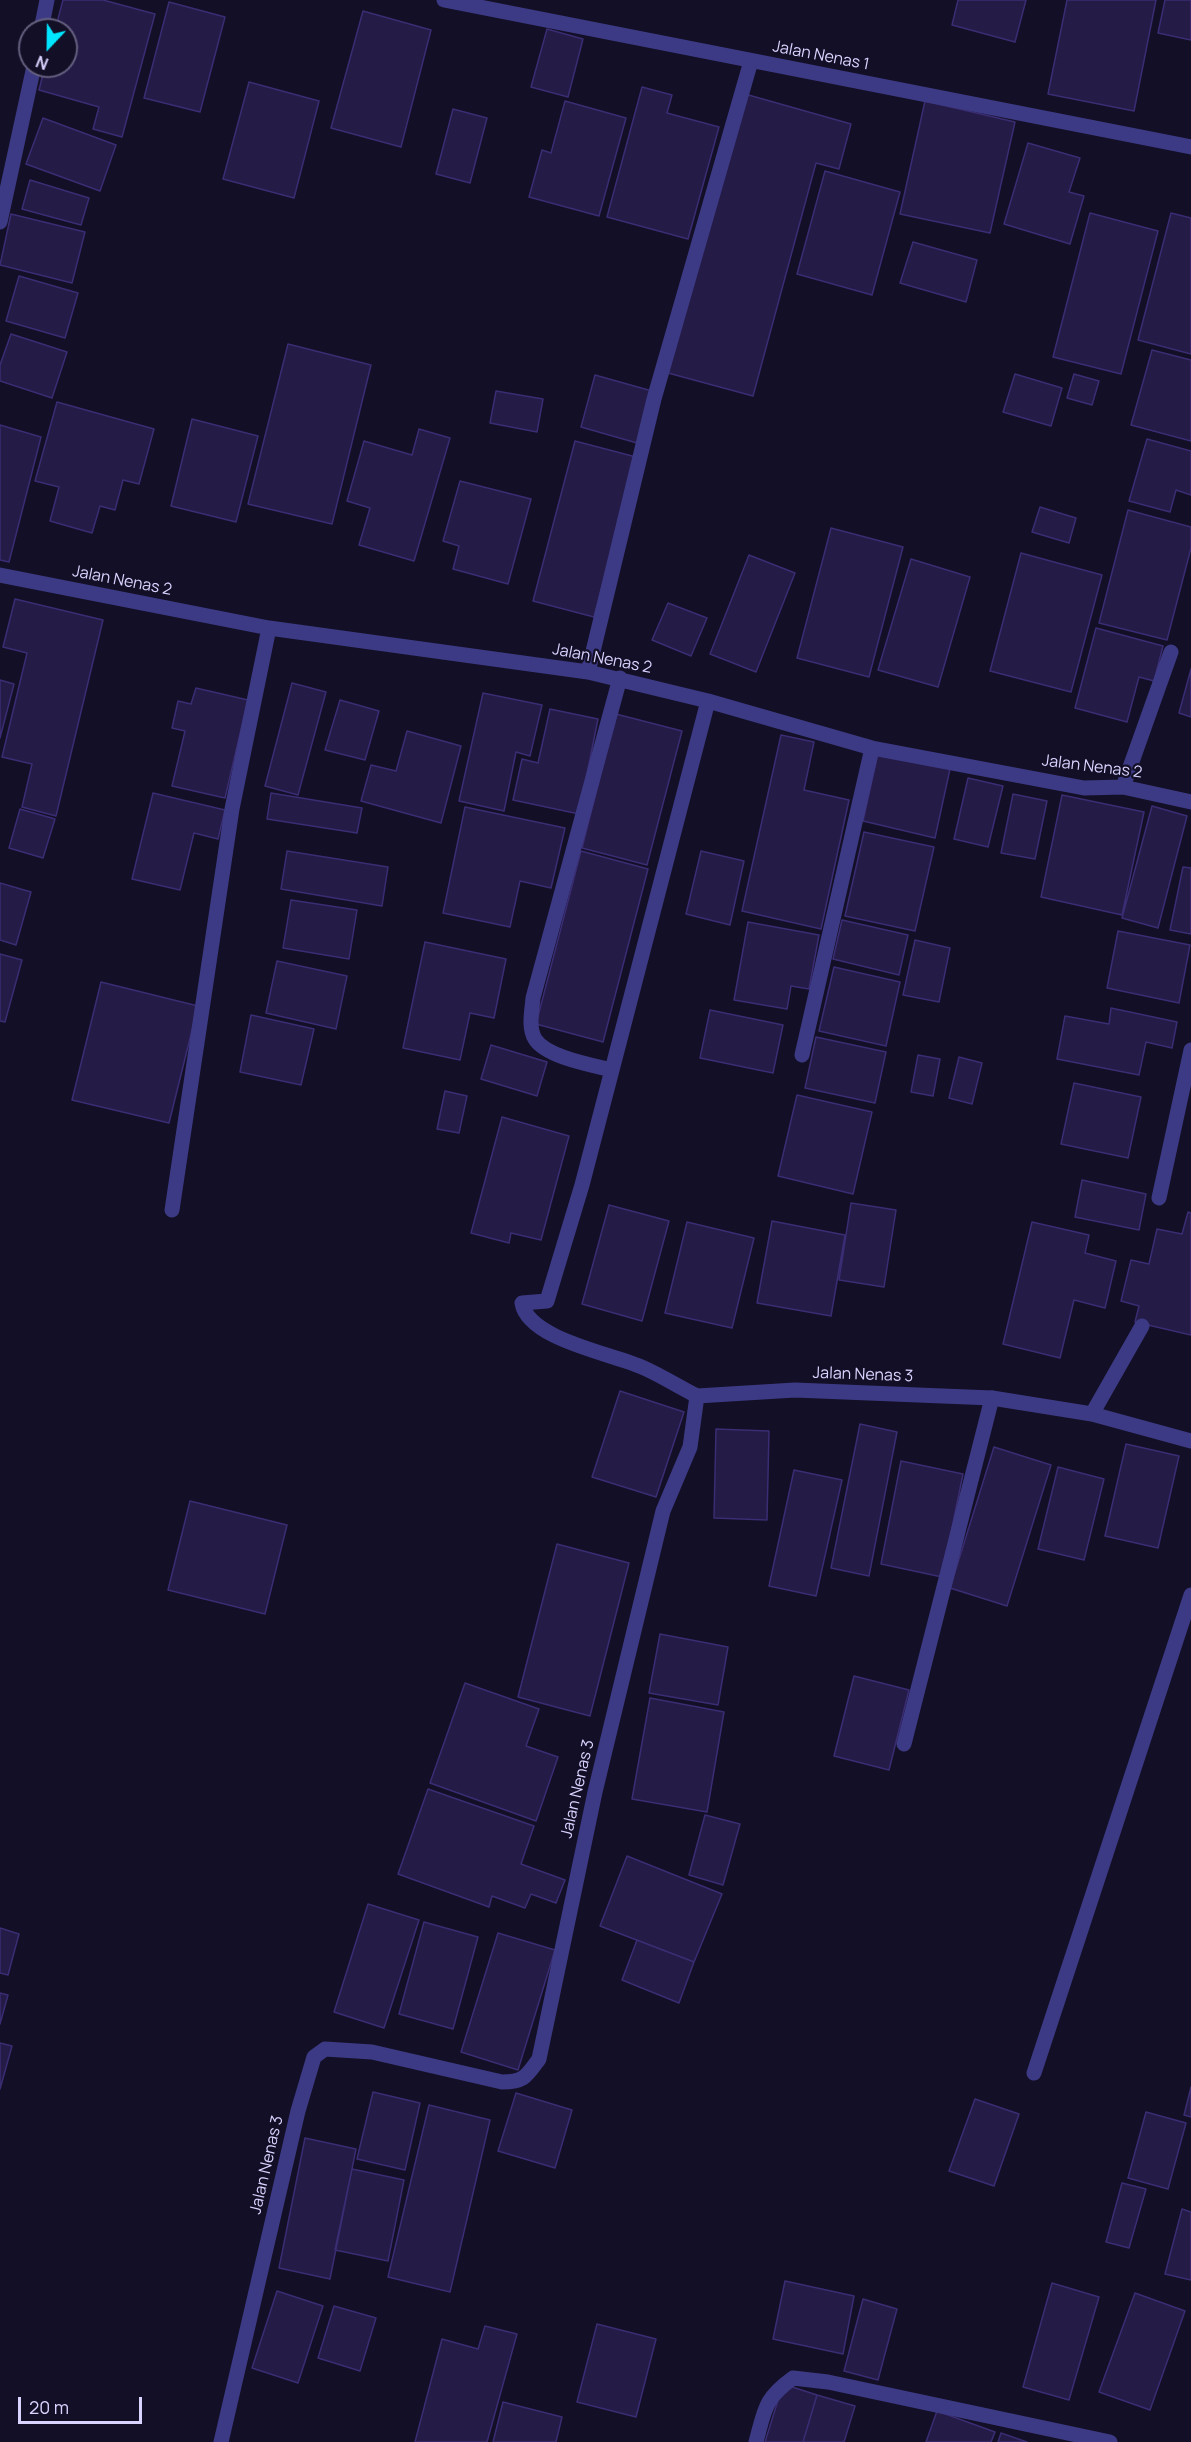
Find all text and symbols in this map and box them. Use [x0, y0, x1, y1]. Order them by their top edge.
north arrow [18, 18, 78, 78]
street label: Jalan Nenas 1 [771, 37, 871, 75]
text: N [33, 50, 51, 75]
street label: Jalan Nenas 2 [71, 562, 173, 600]
street label: Jalan Nenas 2 [551, 640, 653, 678]
street label: Jalan Nenas 2 [1041, 751, 1143, 783]
street label: Jalan Nenas 3 [812, 1364, 914, 1386]
street label: Jalan Nenas 3 [557, 1738, 599, 1840]
street label: Jalan Nenas 3 [246, 2114, 288, 2216]
scale bar [21, 2385, 146, 2423]
text: 20 m [29, 2395, 69, 2419]

